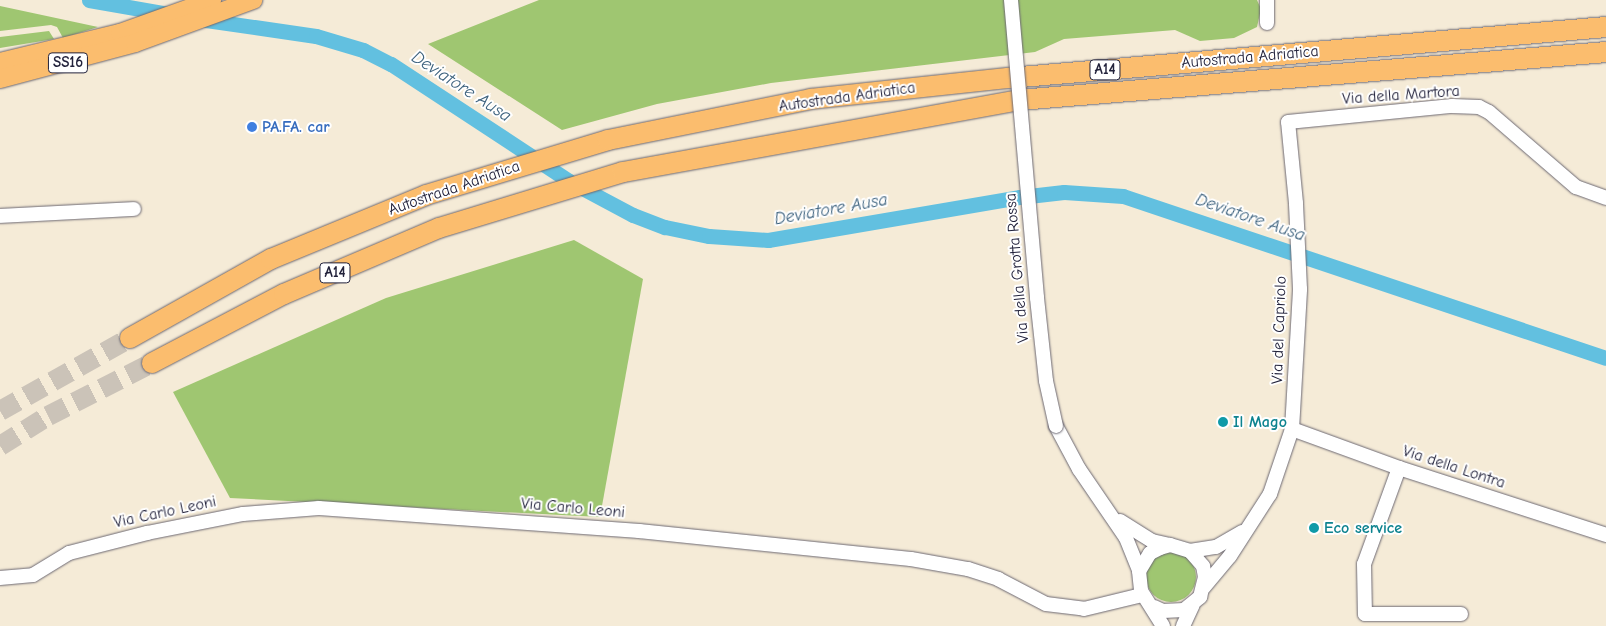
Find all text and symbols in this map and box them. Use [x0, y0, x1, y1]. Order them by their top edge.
street label: Autostrada Adriatica [1181, 41, 1319, 73]
water label: Deviatore Ausa [407, 47, 515, 127]
road number: SS16 [47, 50, 89, 76]
road number: A14 [1089, 58, 1121, 82]
street label: Autostrada Adriatica [777, 78, 917, 116]
street label: Via della Martora [1342, 81, 1460, 109]
place label: PA.FA. car [262, 117, 330, 137]
marker: PA.FA. car [246, 121, 258, 133]
street label: Autostrada Adriatica [386, 157, 522, 219]
water label: Deviatore Ausa [773, 189, 889, 231]
water label: Deviatore Ausa [1192, 189, 1308, 247]
street label: Via della Grotta Rossa [1001, 192, 1033, 344]
road number: A14 [319, 260, 351, 286]
street label: Via del Capriolo [1268, 276, 1290, 384]
place label: Il Mago [1233, 412, 1287, 432]
marker: Il Mago [1217, 416, 1229, 428]
street label: Via della Lontra [1400, 441, 1508, 493]
street label: Via Carlo Leoni [112, 492, 218, 532]
street label: Via Carlo Leoni [520, 494, 626, 522]
place label: Eco service [1324, 518, 1402, 538]
marker: Eco service [1308, 522, 1320, 534]

